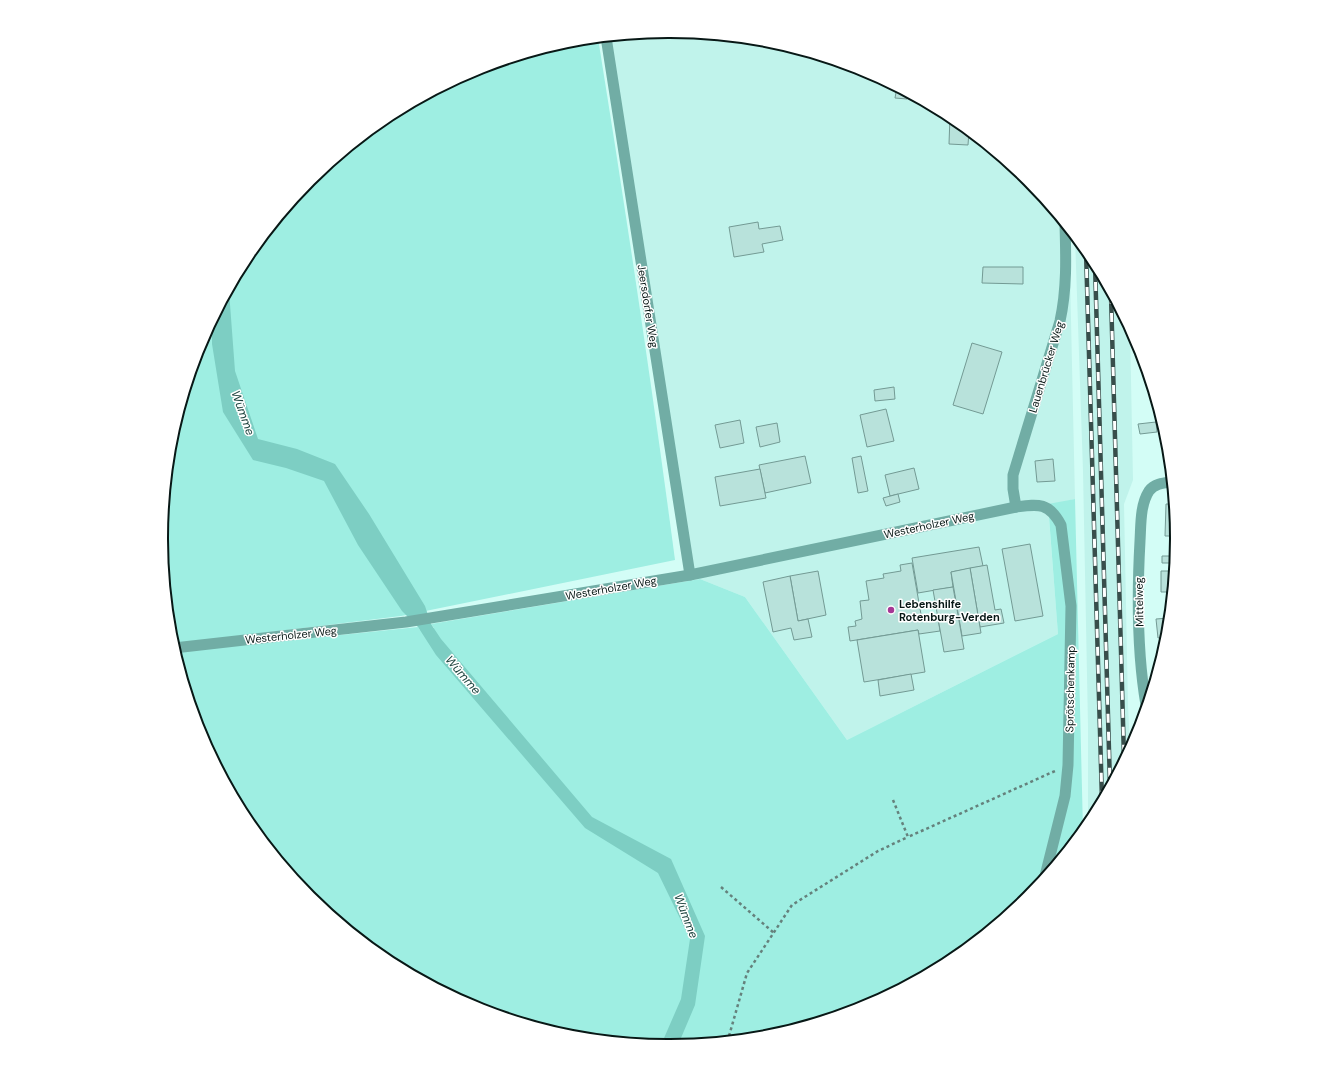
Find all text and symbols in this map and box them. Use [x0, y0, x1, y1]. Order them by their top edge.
street label: Jeersdorfer Weg [634, 263, 662, 349]
street label: Lauenbrücker Weg [1025, 320, 1067, 414]
water label: Wümme [228, 388, 259, 438]
street label: Westerholzer Weg [882, 509, 976, 541]
street label: Westerholzer Weg [564, 573, 658, 603]
street label: Mittelweg [1132, 577, 1146, 627]
place label: Lebenshilfe Rotenburg-Verden [899, 597, 1000, 624]
marker: Lebenshilfe Rotenburg-Verden [886, 605, 896, 615]
street label: Westerholzer Weg [244, 623, 338, 647]
street label: Sprötschenkamp [1062, 645, 1078, 732]
water label: Wümme [442, 652, 484, 698]
water label: Wümme [670, 891, 702, 941]

